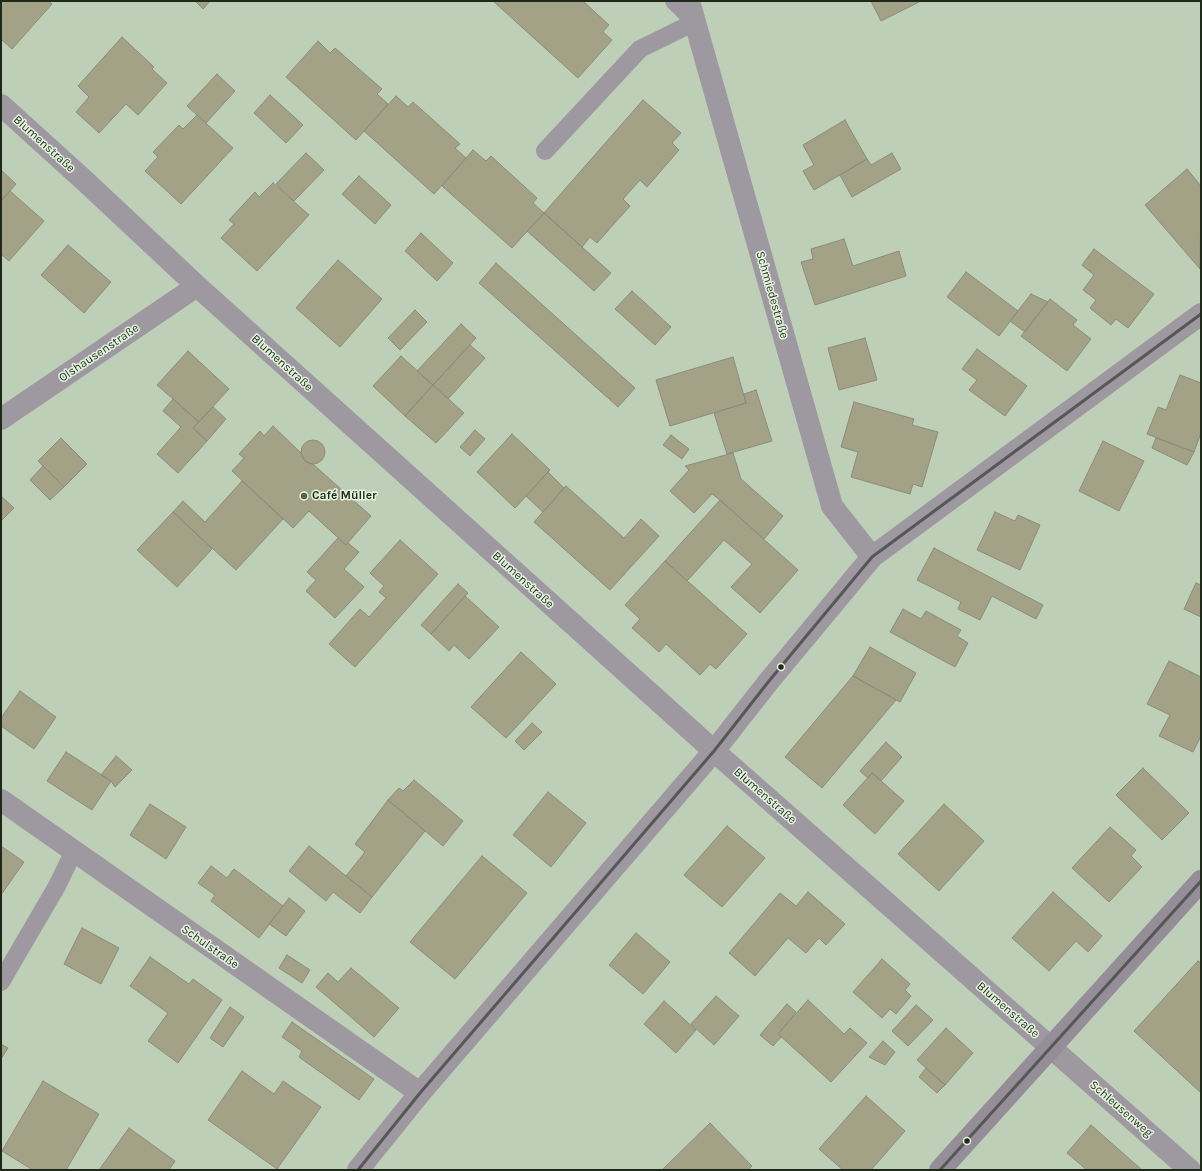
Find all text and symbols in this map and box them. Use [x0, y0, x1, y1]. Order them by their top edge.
street label: Blumenstraße [10, 113, 78, 175]
street label: Schmiedestraße [753, 250, 791, 340]
street label: Olshausenstraße [56, 321, 142, 385]
street label: Blumenstraße [248, 332, 316, 394]
place label: Café Müller [312, 489, 377, 503]
marker: Café Müller [299, 491, 309, 501]
street label: Blumenstraße [489, 549, 557, 611]
unlabelled marker [776, 662, 786, 672]
street label: Blumenstraße [731, 765, 799, 827]
street label: Schulstraße [179, 922, 241, 972]
street label: Blumenstraße [974, 979, 1042, 1041]
street label: Schleusenweg [1087, 1078, 1155, 1140]
unlabelled marker [962, 1136, 972, 1146]

